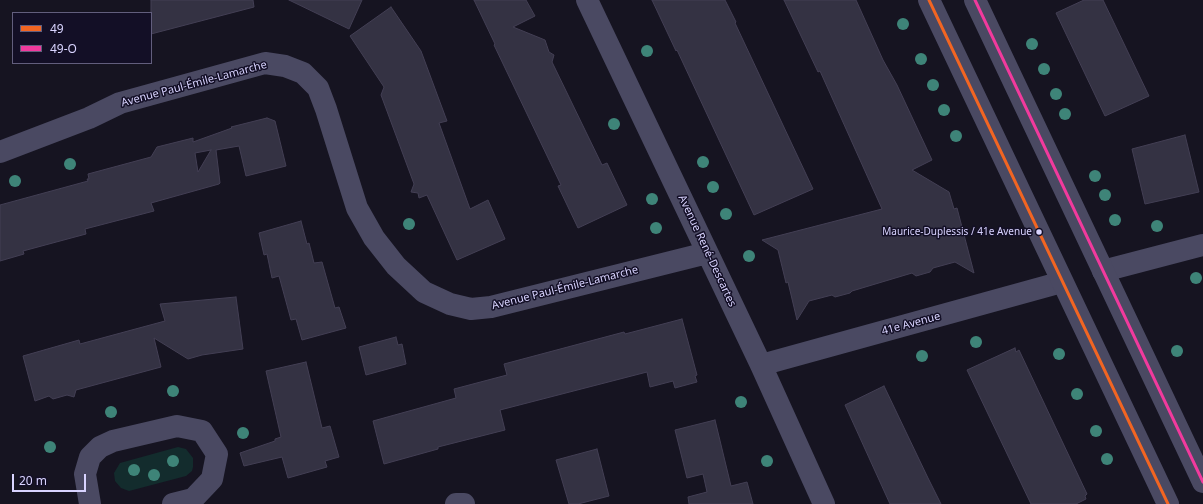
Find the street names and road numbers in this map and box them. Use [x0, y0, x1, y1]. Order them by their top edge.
street label: Avenue Paul-Émile-Lamarche [120, 58, 268, 110]
street label: Avenue René-Descartes [675, 193, 739, 309]
street label: Avenue Paul-Émile-Lamarche [490, 263, 640, 313]
street label: 41e Avenue [880, 310, 942, 338]

